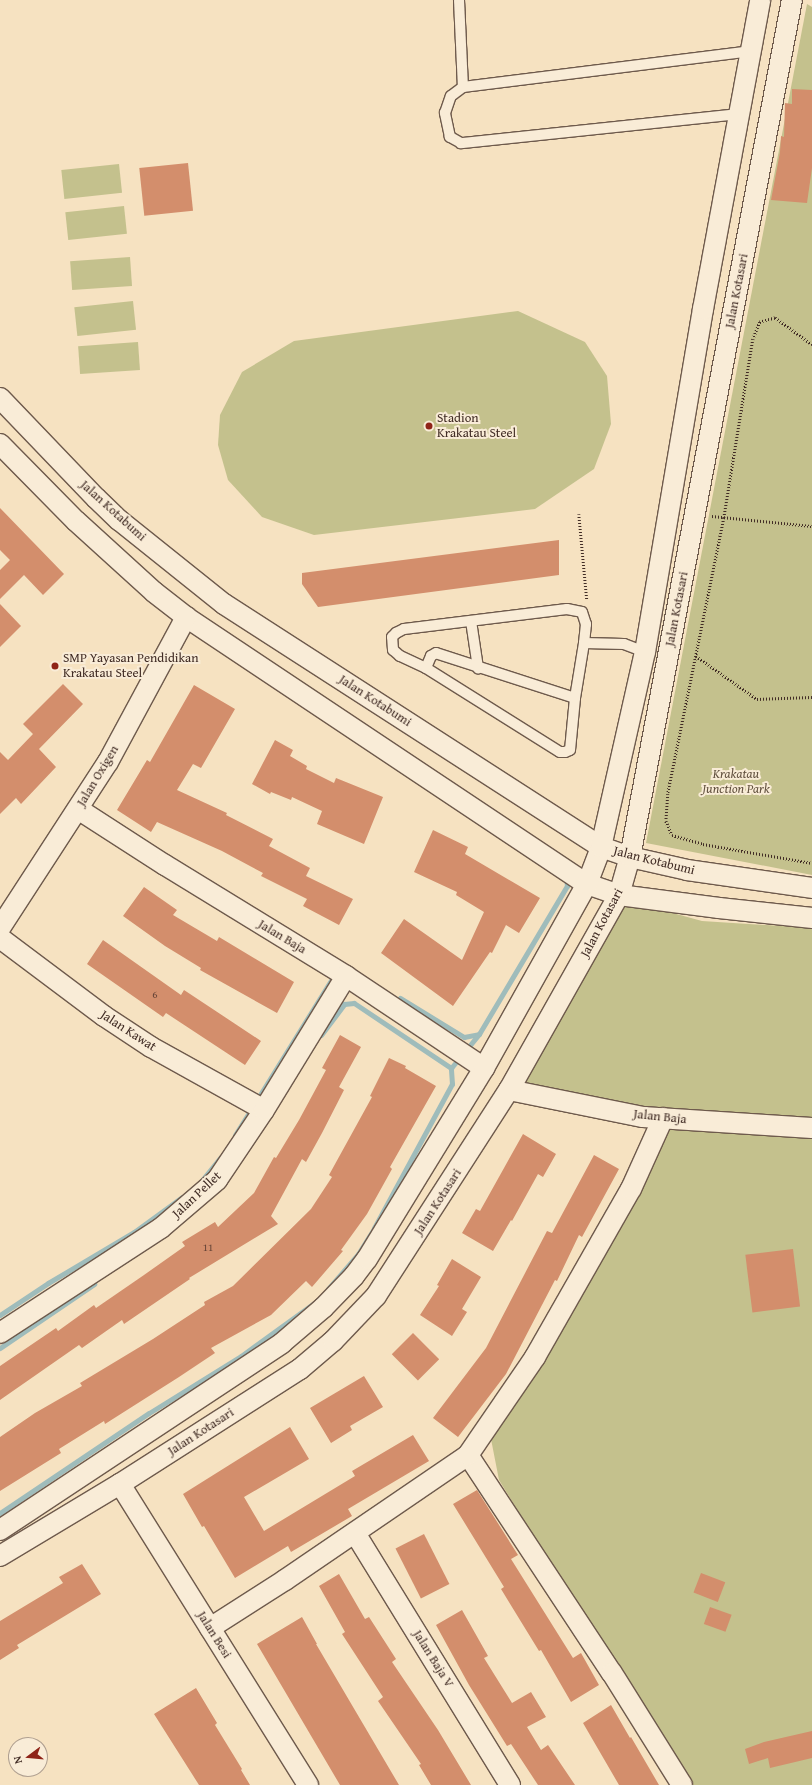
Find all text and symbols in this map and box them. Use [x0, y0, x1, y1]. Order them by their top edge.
street label: Jalan Kotasari [722, 252, 752, 330]
place label: Stadion Krakatau Steel [437, 411, 516, 442]
marker: Stadion Krakatau Steel [424, 421, 434, 431]
street label: Jalan Kotabumi [77, 477, 149, 545]
street label: Jalan Kotasari [662, 570, 692, 648]
place label: SMP Yayasan Pendidikan Krakatau Steel [63, 651, 199, 682]
marker: SMP Yayasan Pendidikan Krakatau Steel [50, 661, 60, 671]
street label: Jalan Kotabumi [336, 672, 414, 730]
street label: Jalan Oxigen [74, 743, 122, 809]
park label: Krakatau Junction Park [702, 767, 770, 798]
street label: Jalan Kotabumi [612, 843, 696, 879]
street label: Jalan Kotasari [577, 886, 627, 960]
street label: Jalan Baja [255, 917, 309, 957]
house number: 6 [152, 987, 158, 1001]
street label: Jalan Kawat [97, 1007, 159, 1055]
street label: Jalan Baja [633, 1106, 687, 1128]
street label: Jalan Kotasari [411, 1166, 465, 1238]
street label: Jalan Pellet [169, 1168, 225, 1222]
house number: 11 [203, 1240, 213, 1254]
street label: Jalan Kotasari [165, 1405, 237, 1459]
street label: Jalan Besi [193, 1609, 235, 1661]
street label: Jalan Baja V [409, 1627, 457, 1691]
north arrow [8, 1737, 48, 1777]
text: N [9, 1754, 26, 1766]

